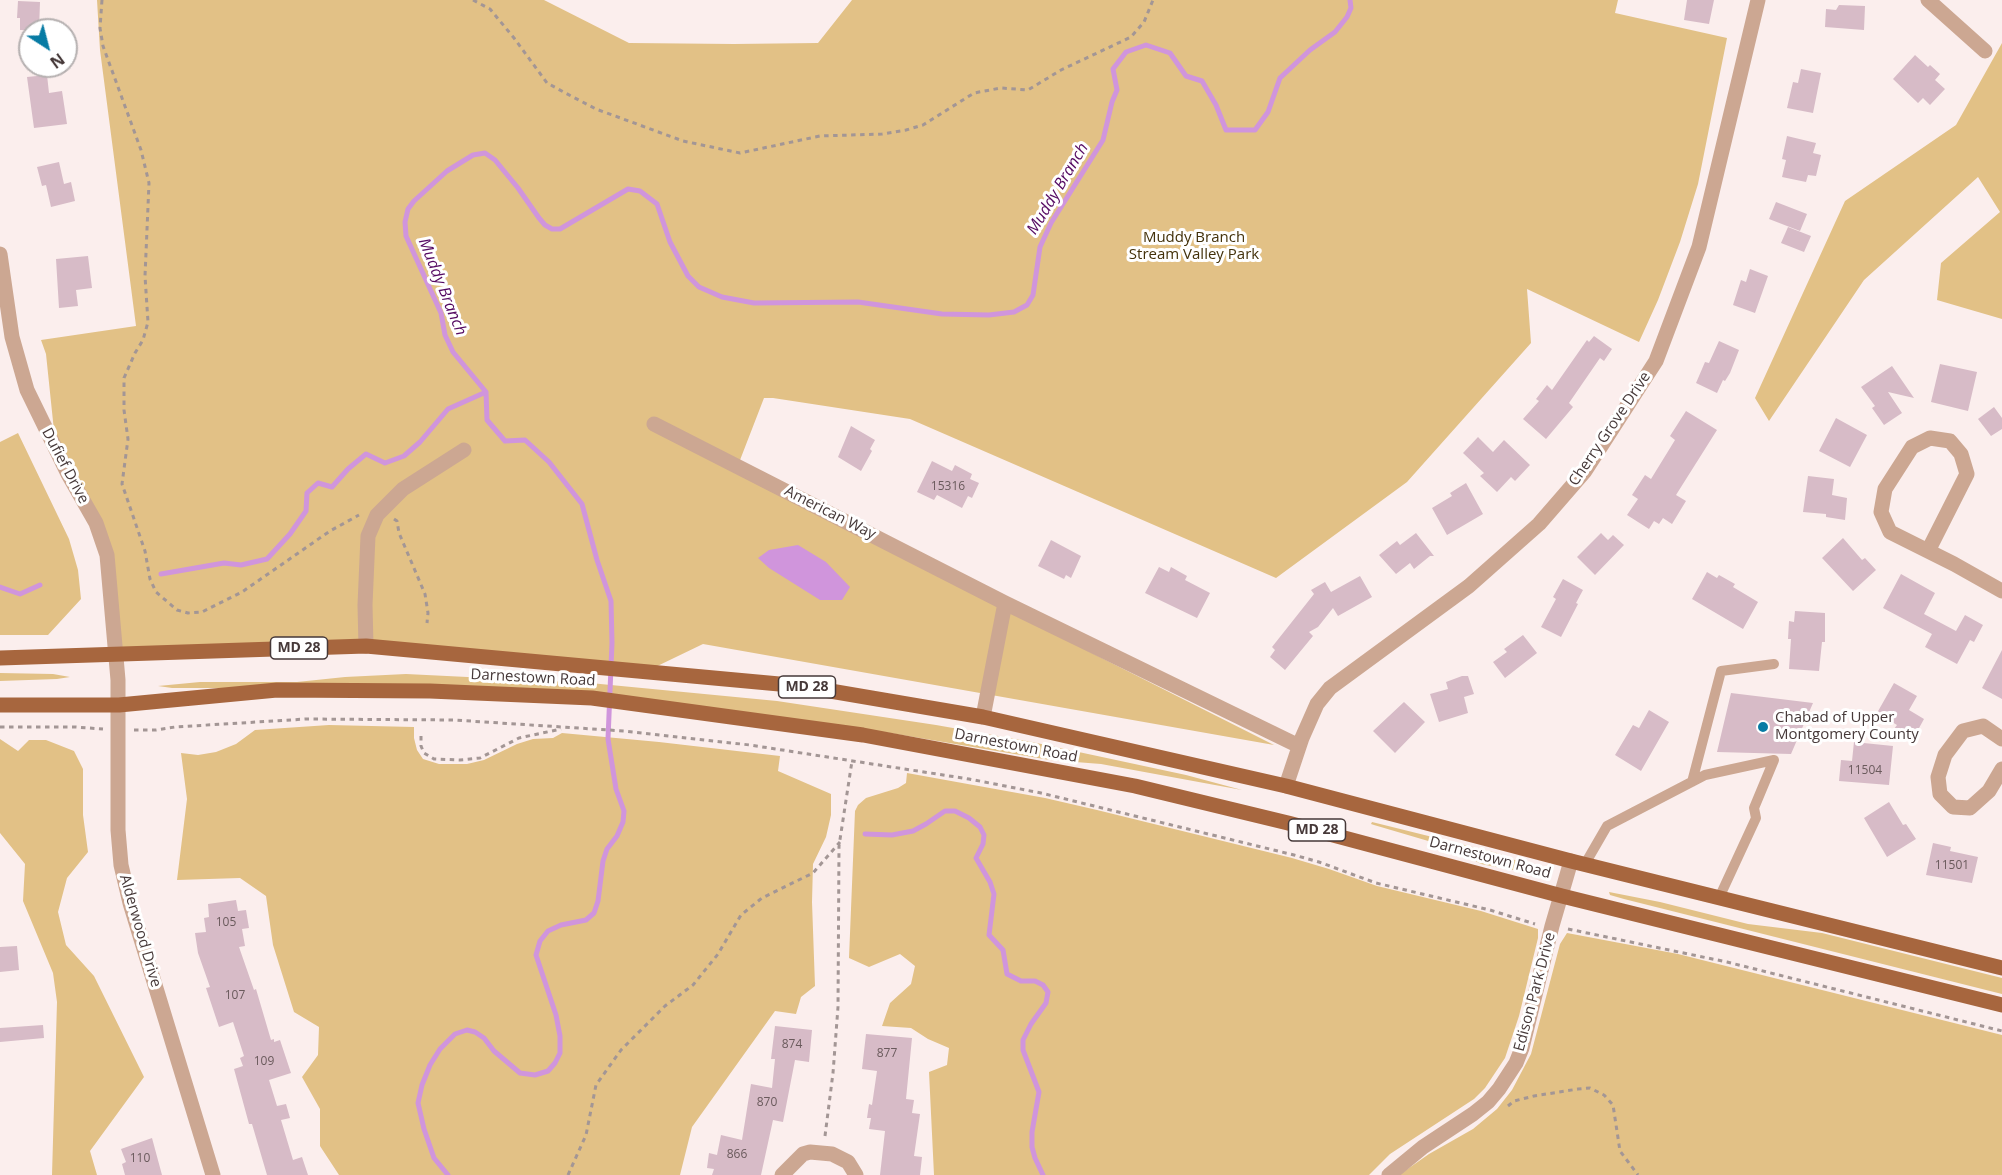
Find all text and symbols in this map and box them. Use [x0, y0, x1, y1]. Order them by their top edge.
north arrow [18, 18, 78, 78]
text: N [46, 48, 69, 74]
water label: Muddy Branch [1023, 140, 1093, 238]
park label: Muddy Branch Stream Valley Park [1129, 229, 1259, 264]
water label: Muddy Branch [414, 236, 470, 338]
street label: Cherry Grove Drive [1565, 369, 1655, 489]
street label: Dufief Drive [38, 425, 92, 507]
house number: 15316 [931, 480, 965, 494]
street label: American Way [781, 482, 879, 544]
road number: MD 28 [270, 637, 328, 659]
street label: Darnestown Road [470, 666, 596, 690]
road number: MD 28 [778, 676, 836, 698]
place label: Chabad of Upper Montgomery County [1775, 709, 1919, 744]
marker: Chabad of Upper Montgomery County [1756, 720, 1770, 734]
street label: Darnestown Road [953, 725, 1079, 767]
house number: 11504 [1848, 764, 1882, 778]
road number: MD 28 [1288, 819, 1346, 841]
street label: Darnestown Road [1427, 833, 1553, 883]
house number: 11501 [1935, 859, 1969, 873]
street label: Alderwood Drive [115, 873, 165, 989]
house number: 105 [216, 916, 236, 930]
street label: Edison Park Drive [1510, 930, 1560, 1054]
house number: 107 [225, 989, 245, 1003]
house number: 874 [782, 1038, 802, 1052]
house number: 877 [877, 1047, 897, 1061]
house number: 109 [254, 1055, 274, 1069]
house number: 870 [757, 1096, 777, 1110]
house number: 866 [727, 1148, 747, 1162]
house number: 110 [130, 1152, 150, 1166]

